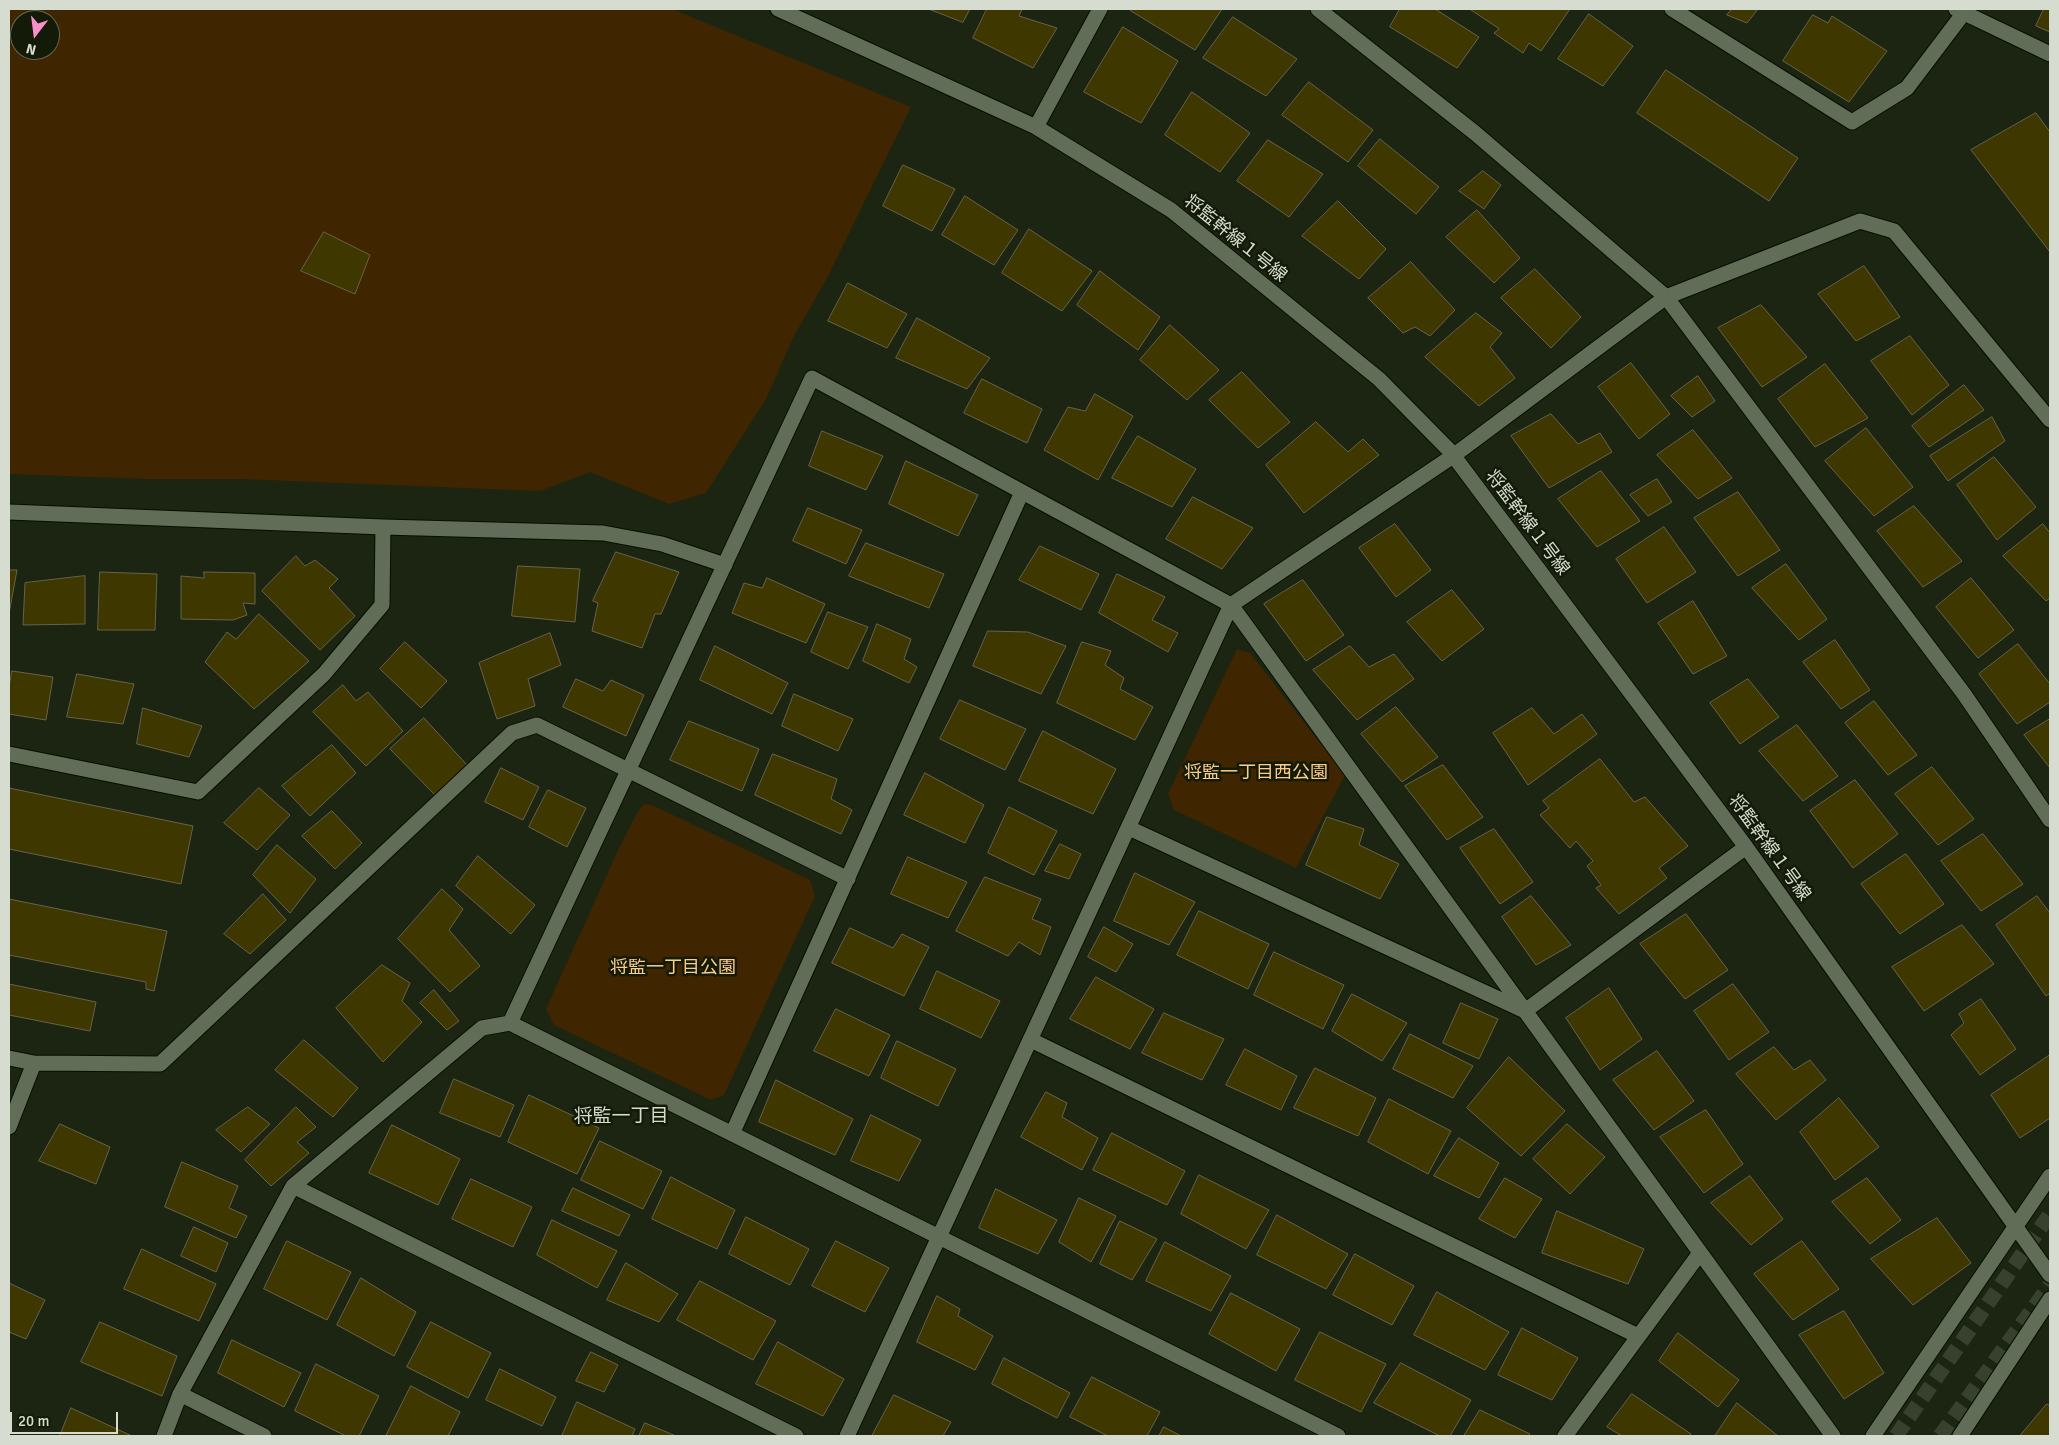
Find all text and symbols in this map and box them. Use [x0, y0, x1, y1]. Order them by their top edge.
north arrow [10, 10, 60, 60]
text: N [24, 40, 38, 58]
street label: 将監幹線１号線 [1179, 191, 1291, 287]
street label: 将監幹線１号線 [1480, 466, 1574, 580]
park label: 将監一丁目西公園 [1184, 762, 1328, 784]
street label: 将監幹線１号線 [1723, 791, 1815, 905]
park label: 将監一丁目公園 [610, 957, 736, 979]
district label: 将監一丁目 [574, 1106, 668, 1128]
scale bar [12, 1402, 120, 1434]
text: 20 m [18, 1412, 49, 1430]

